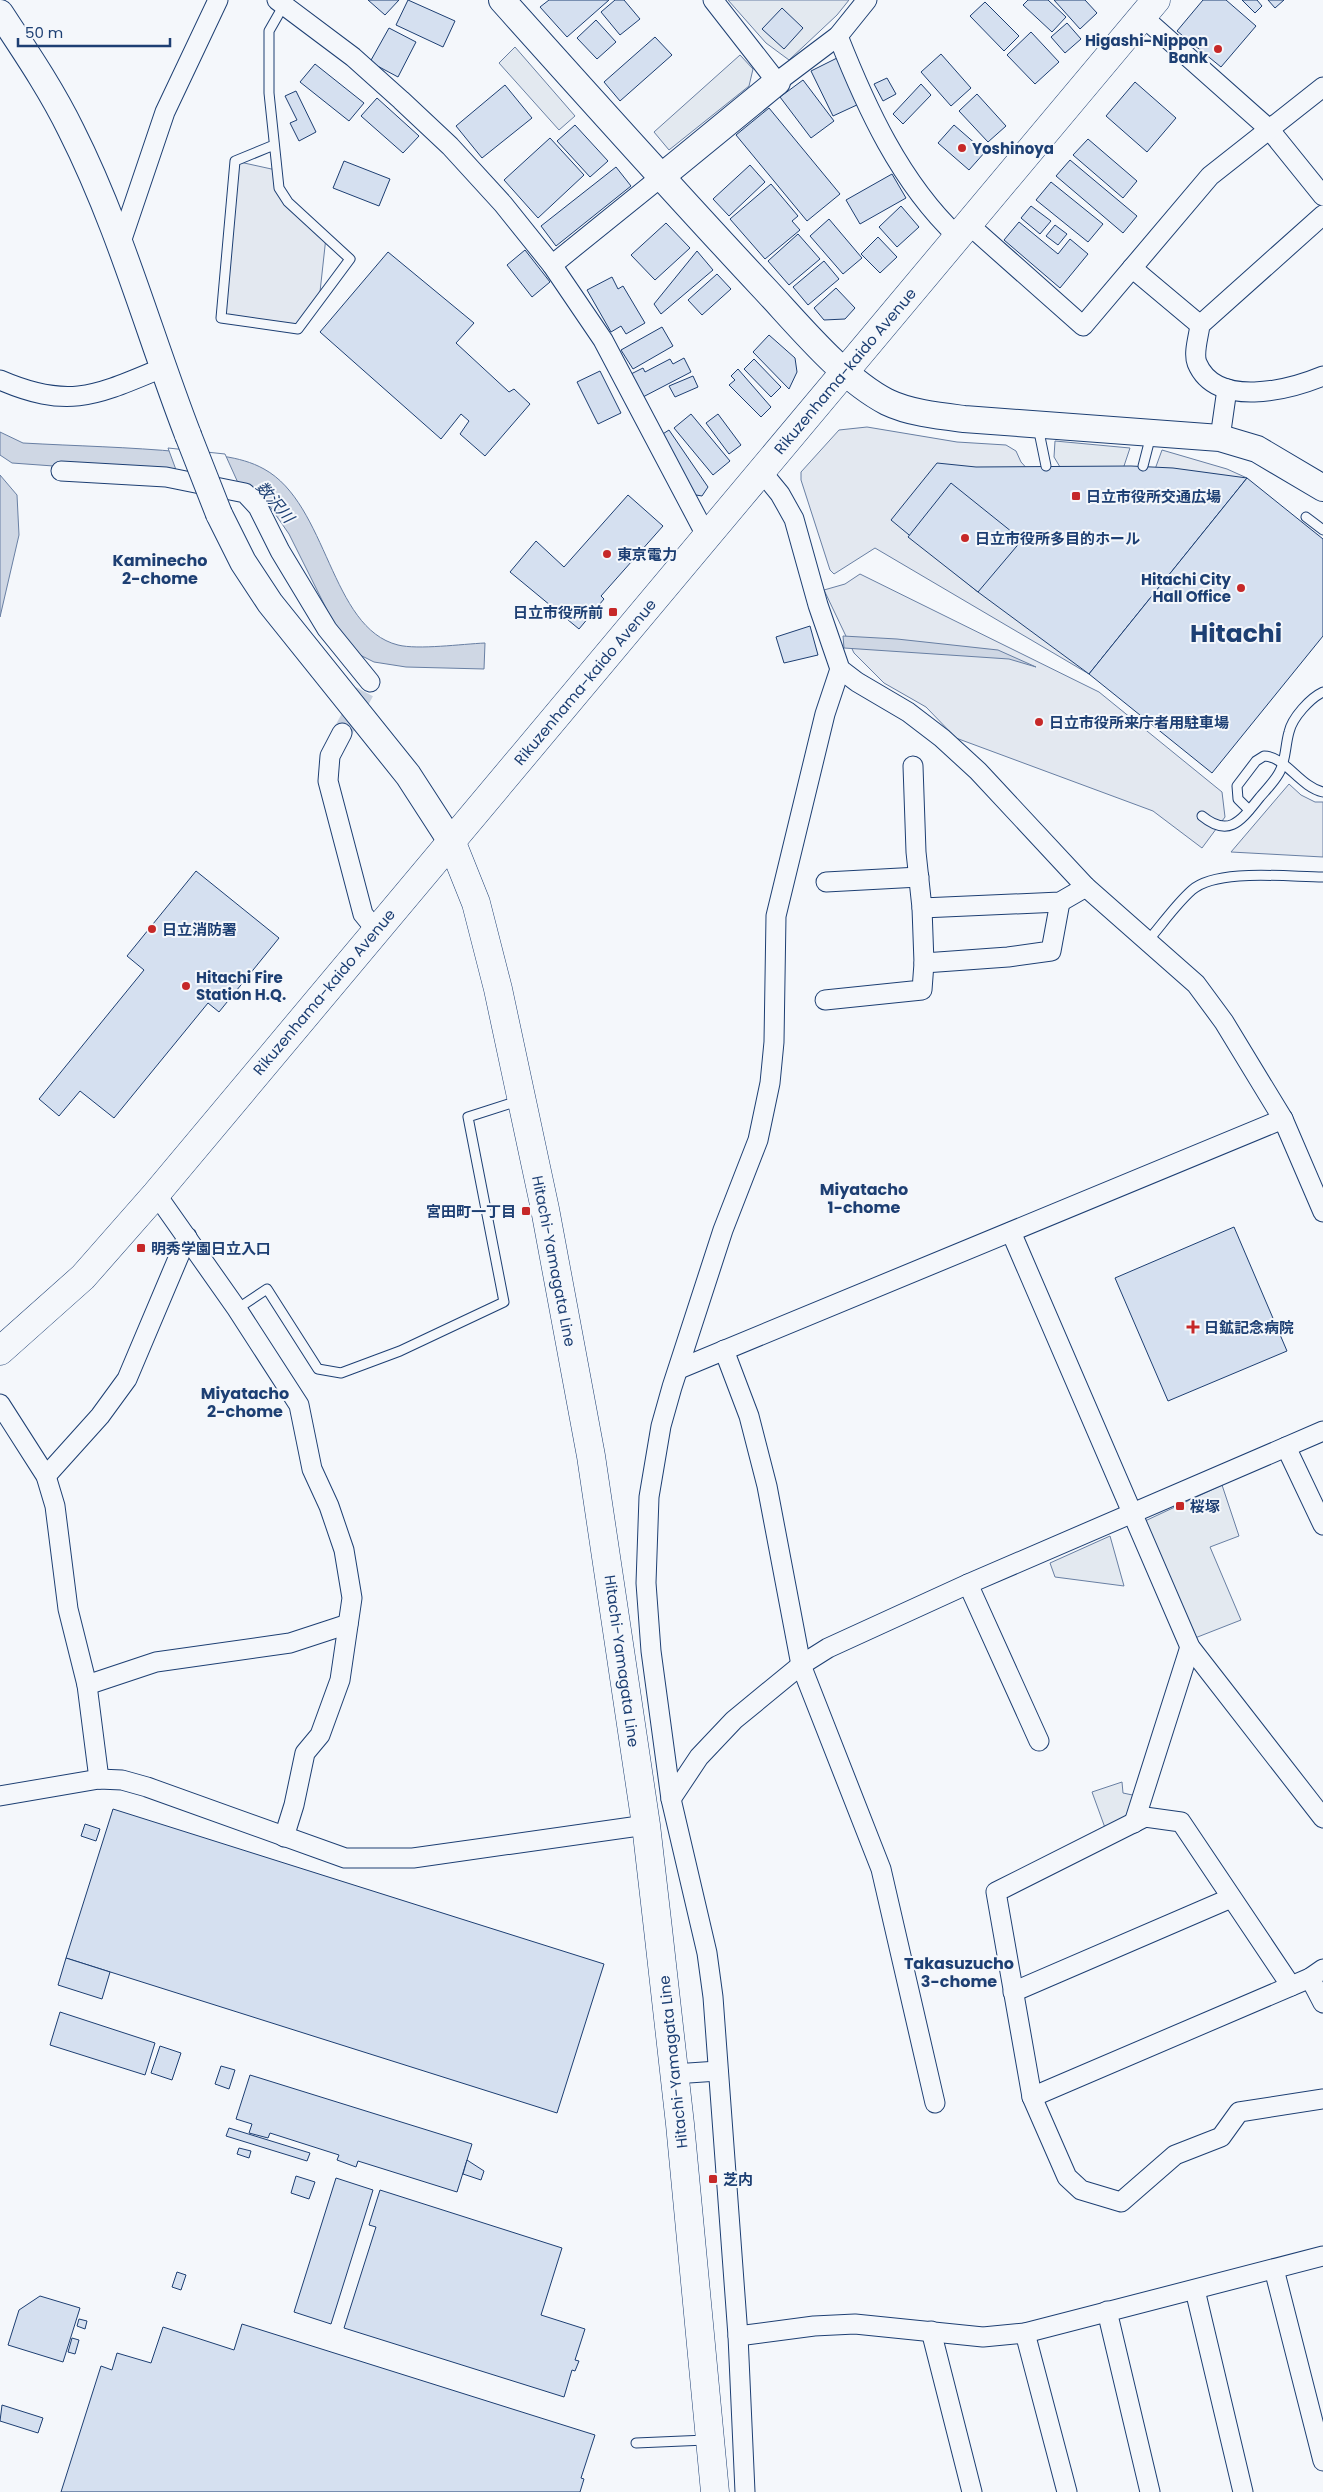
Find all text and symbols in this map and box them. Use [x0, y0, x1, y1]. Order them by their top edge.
scale bar [18, 15, 170, 47]
text: 50 m [25, 22, 63, 43]
place label: Higashi-Nippon Bank [1085, 30, 1209, 68]
marker: Higashi-Nippon Bank [1212, 43, 1224, 55]
place label: Yoshinoya [972, 138, 1054, 159]
marker: Yoshinoya [956, 142, 968, 154]
street label: Rikuzenhama-kaido Avenue [769, 283, 921, 459]
water label: 数沢川 [251, 476, 301, 529]
place label: 日立市役所交通広場 [1086, 486, 1221, 507]
marker: 日立市役所交通広場 [1070, 490, 1082, 502]
place label: 日立市役所多目的ホール [975, 528, 1140, 549]
marker: 日立市役所多目的ホール [959, 532, 971, 544]
place label: 東京電力 [617, 544, 677, 565]
marker: 東京電力 [601, 548, 613, 560]
district label: Kaminecho 2-chome [113, 549, 207, 590]
place label: Hitachi City Hall Office [1141, 569, 1232, 607]
marker: Hitachi City Hall Office [1235, 582, 1247, 594]
street label: Rikuzenhama-kaido Avenue [509, 594, 661, 770]
place label: 日立市役所前 [513, 602, 603, 623]
marker: 日立市役所前 [607, 606, 619, 618]
district label: Hitachi [1190, 616, 1282, 651]
place label: 日立市役所来庁者用駐車場 [1049, 712, 1229, 733]
marker: 日立市役所来庁者用駐車場 [1033, 716, 1045, 728]
street label: Rikuzenhama-kaido Avenue [248, 904, 400, 1080]
place label: 日立消防署 [162, 919, 237, 940]
marker: 日立消防署 [146, 923, 158, 935]
place label: Hitachi Fire Station H.Q. [196, 967, 286, 1005]
marker: Hitachi Fire Station H.Q. [180, 980, 192, 992]
street label: Hitachi-Yamagata Line [527, 1174, 581, 1348]
district label: Miyatacho 1-chome [820, 1178, 908, 1219]
place label: 宮田町一丁目 [426, 1201, 516, 1222]
marker: 宮田町一丁目 [520, 1205, 532, 1217]
place label: 明秀学園日立入口 [151, 1238, 271, 1259]
marker: 明秀学園日立入口 [135, 1242, 147, 1254]
place label: 日鉱記念病院 [1204, 1317, 1294, 1338]
marker: 日鉱記念病院 [1186, 1320, 1200, 1334]
district label: Miyatacho 2-chome [201, 1382, 289, 1423]
place label: 桜塚 [1190, 1496, 1220, 1517]
marker: 桜塚 [1174, 1500, 1186, 1512]
street label: Hitachi-Yamagata Line [600, 1573, 644, 1749]
district label: Takasuzucho 3-chome [904, 1952, 1014, 1993]
street label: Hitachi-Yamagata Line [653, 1974, 693, 2150]
place label: 芝内 [723, 2169, 753, 2190]
marker: 芝内 [707, 2173, 719, 2185]

